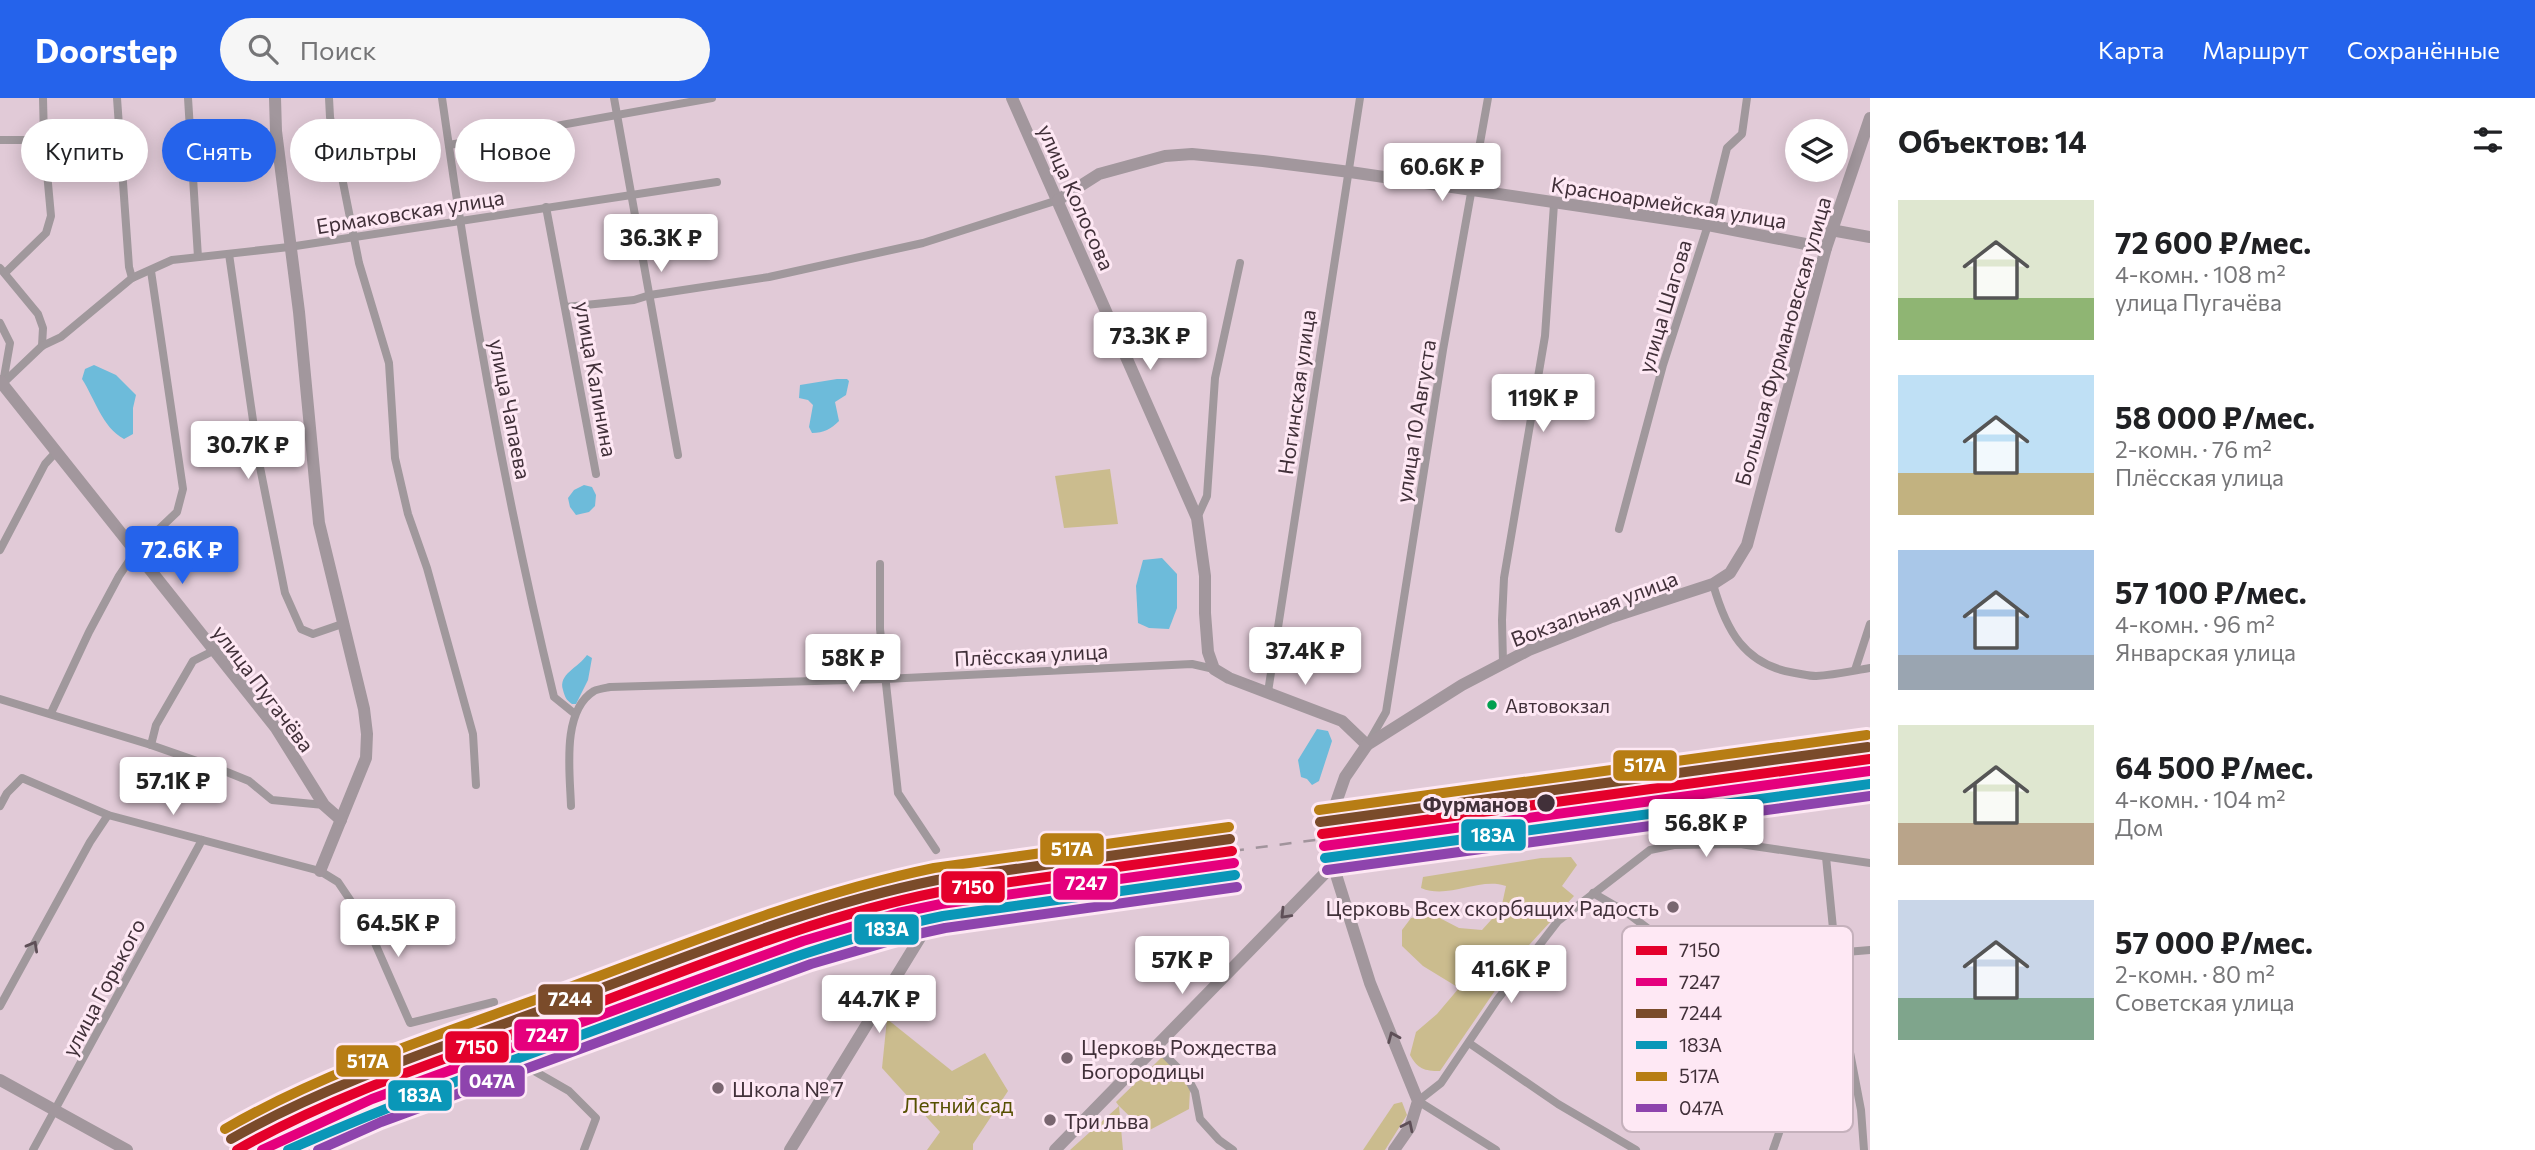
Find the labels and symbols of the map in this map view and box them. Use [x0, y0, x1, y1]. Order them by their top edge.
street label: улица Колосова [1034, 120, 1120, 274]
pin: 60.6K ₽ [1377, 144, 1507, 203]
street label: Красноармейская улица [1549, 171, 1789, 233]
street label: Ермаковская улица [314, 184, 506, 238]
street label: Большая Фурмановская улица [1729, 194, 1835, 488]
pin: 36.3K ₽ [596, 214, 726, 274]
street label: улица Шагова [1632, 236, 1696, 376]
street label: улица Калинина [571, 299, 623, 459]
street label: Ногинская улица [1272, 308, 1320, 476]
pin: 73.3K ₽ [1085, 313, 1215, 372]
street label: улица Чапаева [485, 337, 537, 481]
street label: улица 10 Августа [1390, 338, 1440, 504]
pin: 119K ₽ [1486, 374, 1600, 434]
pin: 30.7K ₽ [183, 422, 313, 481]
pin: 72.6K ₽ [117, 526, 247, 586]
street label: Вокзальная улица [1507, 565, 1681, 651]
street label: улица Пугачёва [208, 620, 320, 756]
pin: 37.4K ₽ [1240, 628, 1370, 687]
pin: 58K ₽ [804, 634, 902, 694]
street label: Плёсская улица [953, 637, 1109, 671]
place label: Автовокзал [1505, 694, 1610, 717]
marker: Автовокзал [1485, 698, 1499, 712]
line badge: 517А [1612, 749, 1678, 782]
text: 517А [1624, 753, 1666, 776]
pin: 57.1K ₽ [108, 758, 238, 817]
place label: Фурманов [1423, 791, 1528, 816]
marker: Фурманов [1535, 792, 1557, 814]
pin: 56.8K ₽ [1641, 800, 1771, 859]
line badge: 183А [1460, 818, 1527, 852]
text: 183А [1471, 823, 1516, 846]
line badge: 517А [1039, 832, 1105, 866]
text: 517А [1051, 837, 1093, 860]
line badge: 7247 [1052, 867, 1119, 901]
line badge: 7150 [940, 870, 1006, 904]
text: 7247 [1065, 871, 1107, 894]
text: 7150 [952, 875, 994, 898]
place label: Церковь Всех скорбящих Радость [1325, 895, 1659, 920]
marker: Церковь Всех скорбящих Радость [1665, 899, 1681, 915]
pin: 64.5K ₽ [333, 900, 463, 959]
one-way arrow [1281, 906, 1293, 918]
line badge: 183А [853, 913, 920, 946]
street label: улица Горького [56, 914, 150, 1060]
text: 183А [865, 917, 910, 940]
legend [1622, 926, 1853, 1132]
pin: 57K ₽ [1133, 936, 1231, 996]
text: 7150 [1679, 938, 1720, 961]
one-way arrow [25, 941, 38, 954]
pin: 41.6K ₽ [1446, 946, 1576, 1005]
text: 7247 [1679, 970, 1720, 993]
pin: 44.7K ₽ [814, 976, 944, 1035]
line badge: 7244 [537, 983, 604, 1016]
text: 7244 [548, 987, 592, 1010]
text: 7244 [1679, 1001, 1722, 1024]
line badge: 7247 [513, 1018, 580, 1052]
text: 7247 [526, 1023, 568, 1046]
line badge: 7150 [444, 1030, 510, 1064]
one-way arrow [1387, 1032, 1401, 1045]
text: 183А [1679, 1033, 1722, 1056]
place label: Церковь Рождества Богородицы [1081, 1034, 1277, 1083]
text: 7150 [456, 1035, 498, 1058]
line badge: 517А [335, 1044, 402, 1078]
text: 517А [347, 1049, 389, 1072]
marker: Церковь Рождества Богородицы [1059, 1050, 1075, 1066]
line badge: 047А [459, 1064, 526, 1098]
text: 517А [1679, 1064, 1720, 1087]
text: 047А [469, 1069, 516, 1092]
place label: Школа № 7 [732, 1076, 844, 1101]
line badge: 183А [387, 1079, 453, 1112]
marker: Школа № 7 [710, 1080, 726, 1096]
text: 183А [398, 1083, 443, 1106]
park label: Летний сад [903, 1092, 1013, 1117]
text: 047А [1679, 1096, 1724, 1119]
place label: Три льва [1064, 1108, 1149, 1133]
marker: Три льва [1042, 1112, 1058, 1128]
one-way arrow [1400, 1121, 1414, 1133]

